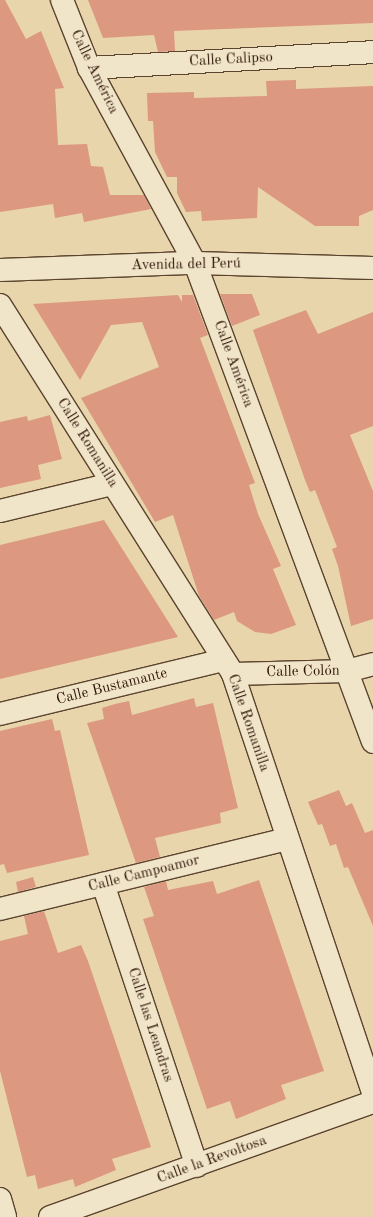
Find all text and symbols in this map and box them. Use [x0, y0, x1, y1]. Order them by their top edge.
street label: Calle América [66, 27, 122, 117]
street label: Calle Calipso [189, 49, 273, 71]
street label: Avenida del Perú [131, 255, 241, 275]
street label: Calle América [209, 318, 257, 410]
street label: Calle Romanilla [52, 395, 122, 491]
street label: Calle Colón [266, 662, 340, 682]
street label: Calle Bustamante [55, 665, 169, 709]
street label: Calle Romanilla [223, 672, 273, 774]
street label: Calle Campoamor [86, 851, 202, 897]
street label: Calle las Leandras [123, 966, 177, 1084]
street label: Calle la Revoltosa [155, 1132, 269, 1188]

